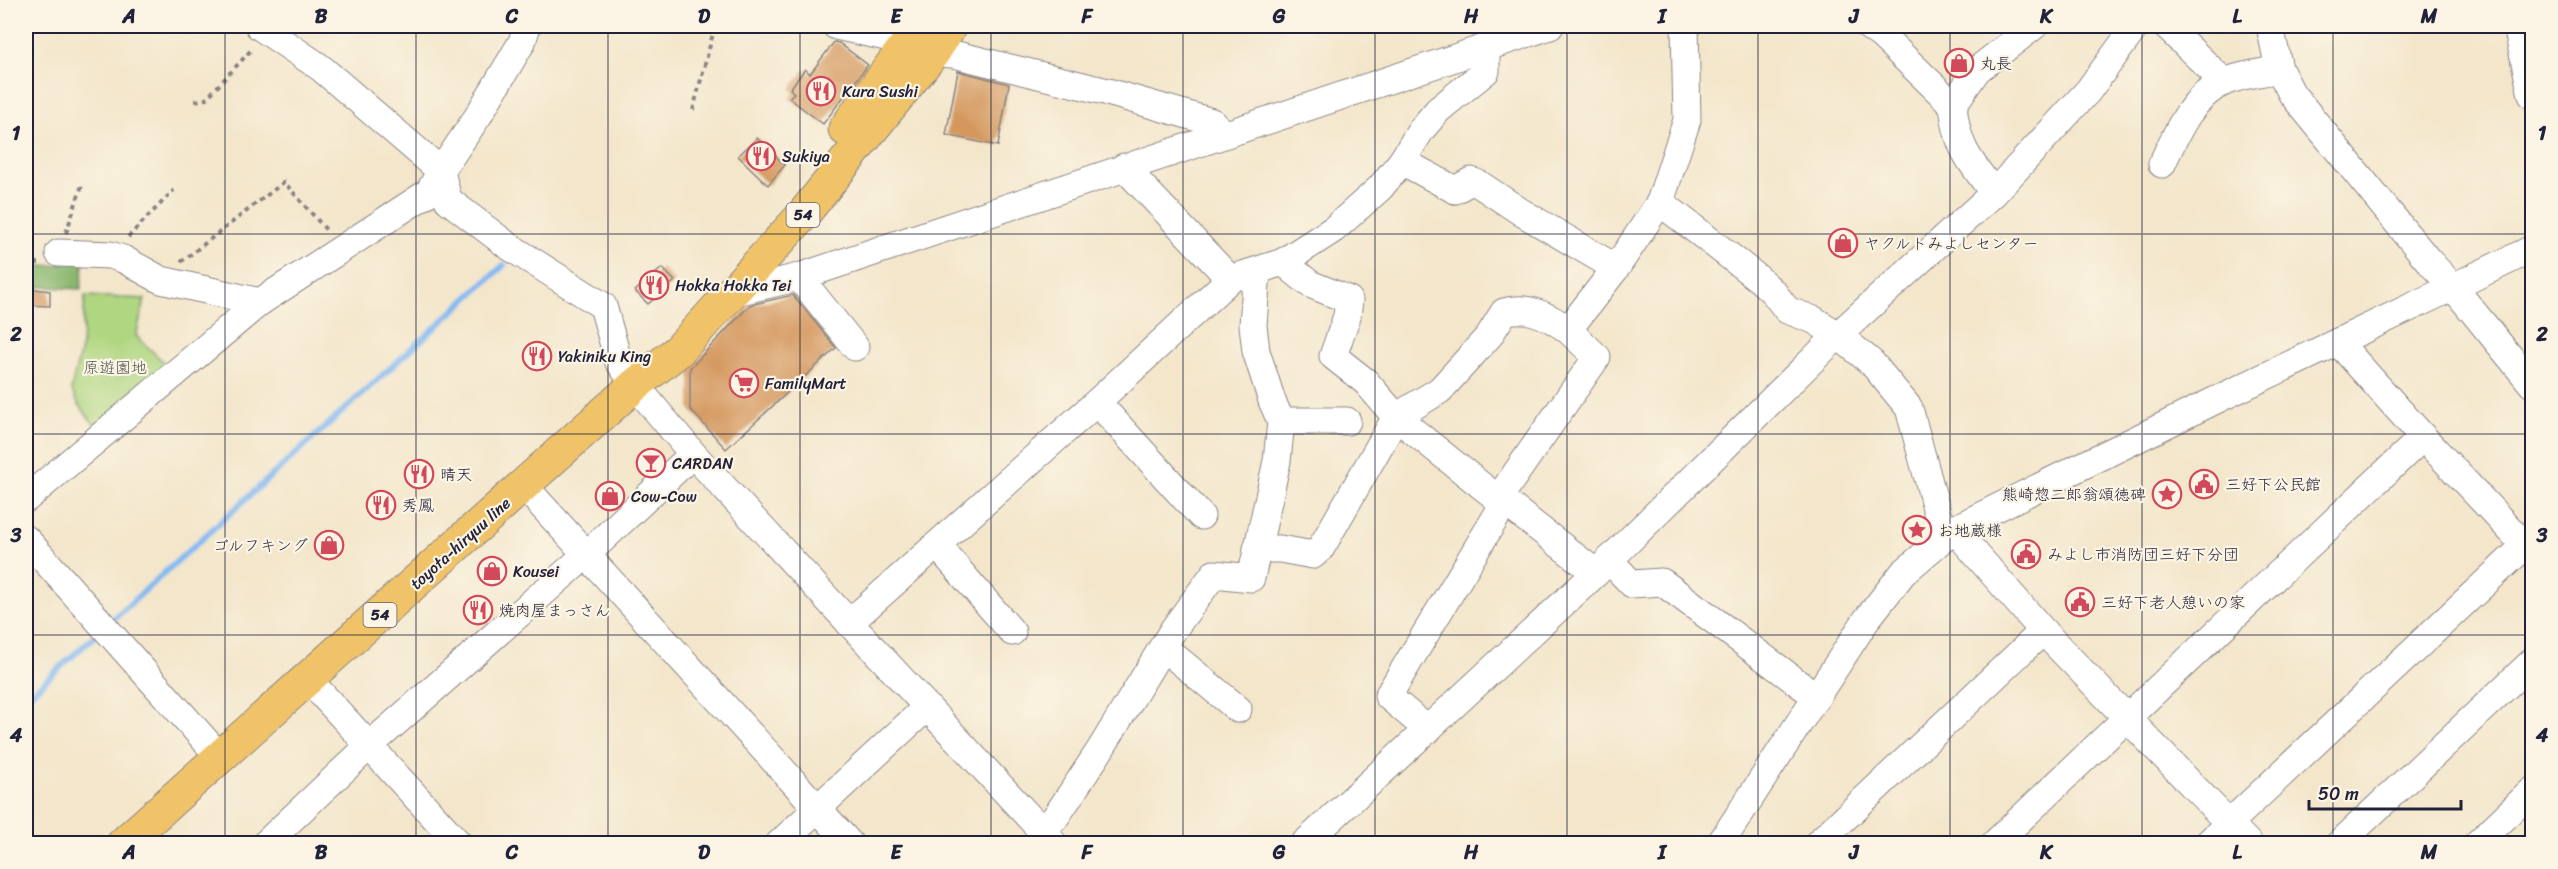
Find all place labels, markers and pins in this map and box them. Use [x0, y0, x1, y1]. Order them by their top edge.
shop icon: 丸長 [1943, 47, 1975, 79]
place label: 丸長 [1980, 49, 2012, 78]
restaurant icon: Kura Sushi [805, 75, 837, 107]
place label: Kura Sushi [842, 77, 918, 106]
restaurant icon: Sukiya [745, 140, 777, 172]
place label: Sukiya [782, 142, 830, 171]
shop icon: ヤクルトみよしセンター [1827, 227, 1859, 259]
place label: ヤクルトみよしセンター [1864, 229, 2038, 258]
restaurant icon: Hokka Hokka Tei [638, 269, 670, 301]
place label: Hokka Hokka Tei [675, 271, 792, 300]
restaurant icon: Yakiniku King [521, 340, 553, 372]
place label: Yakiniku King [558, 342, 651, 371]
supermarket icon: FamilyMart [728, 367, 760, 399]
place label: FamilyMart [765, 369, 846, 398]
bar icon: CARDAN [635, 447, 667, 479]
place label: CARDAN [672, 449, 733, 478]
restaurant icon: 晴天 [403, 458, 435, 490]
place label: 晴天 [440, 460, 472, 489]
public building icon: 三好下公民館 [2188, 468, 2220, 500]
place label: 三好下公民館 [2225, 470, 2321, 499]
place icon: 熊崎惣二郎翁頌徳碑 [2151, 478, 2183, 510]
shop icon: Cow-Cow [594, 480, 626, 512]
place label: 熊崎惣二郎翁頌徳碑 [2002, 480, 2146, 509]
place label: Cow-Cow [631, 482, 697, 511]
restaurant icon: 秀鳳 [365, 489, 397, 521]
place label: 秀鳳 [402, 491, 434, 520]
place icon: お地蔵様 [1901, 514, 1933, 546]
place label: お地蔵様 [1938, 516, 2002, 545]
shop icon: ゴルフキング [313, 529, 345, 561]
place label: ゴルフキング [213, 531, 308, 560]
public building icon: みよし市消防団三好下分団 [2010, 538, 2042, 570]
place label: みよし市消防団三好下分団 [2047, 540, 2239, 569]
shop icon: Kousei [476, 555, 508, 587]
place label: Kousei [513, 557, 560, 586]
public building icon: 三好下老人憩いの家 [2064, 586, 2096, 618]
place label: 三好下老人憩いの家 [2101, 588, 2245, 617]
restaurant icon: 焼肉屋まっさん [462, 594, 494, 626]
place label: 焼肉屋まっさん [499, 596, 611, 625]

